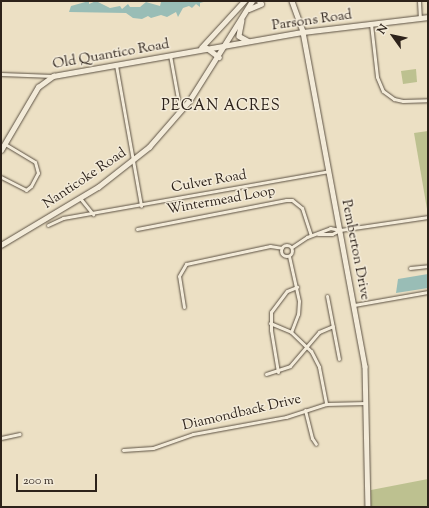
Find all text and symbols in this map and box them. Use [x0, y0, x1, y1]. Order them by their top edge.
street label: Parsons Road [271, 7, 353, 35]
north arrow [373, 16, 413, 56]
text: N [374, 21, 392, 38]
street label: Old Quantico Road [51, 36, 171, 74]
district label: PECAN ACRES [161, 98, 281, 116]
street label: Nanticoke Road [40, 145, 130, 213]
street label: Culver Road [170, 167, 248, 197]
street label: Wintermead Loop [165, 183, 277, 219]
street label: Pemberton Drive [337, 198, 373, 302]
street label: Diamondback Drive [181, 391, 303, 435]
scale bar [18, 466, 99, 492]
text: 200 m [23, 472, 54, 490]

